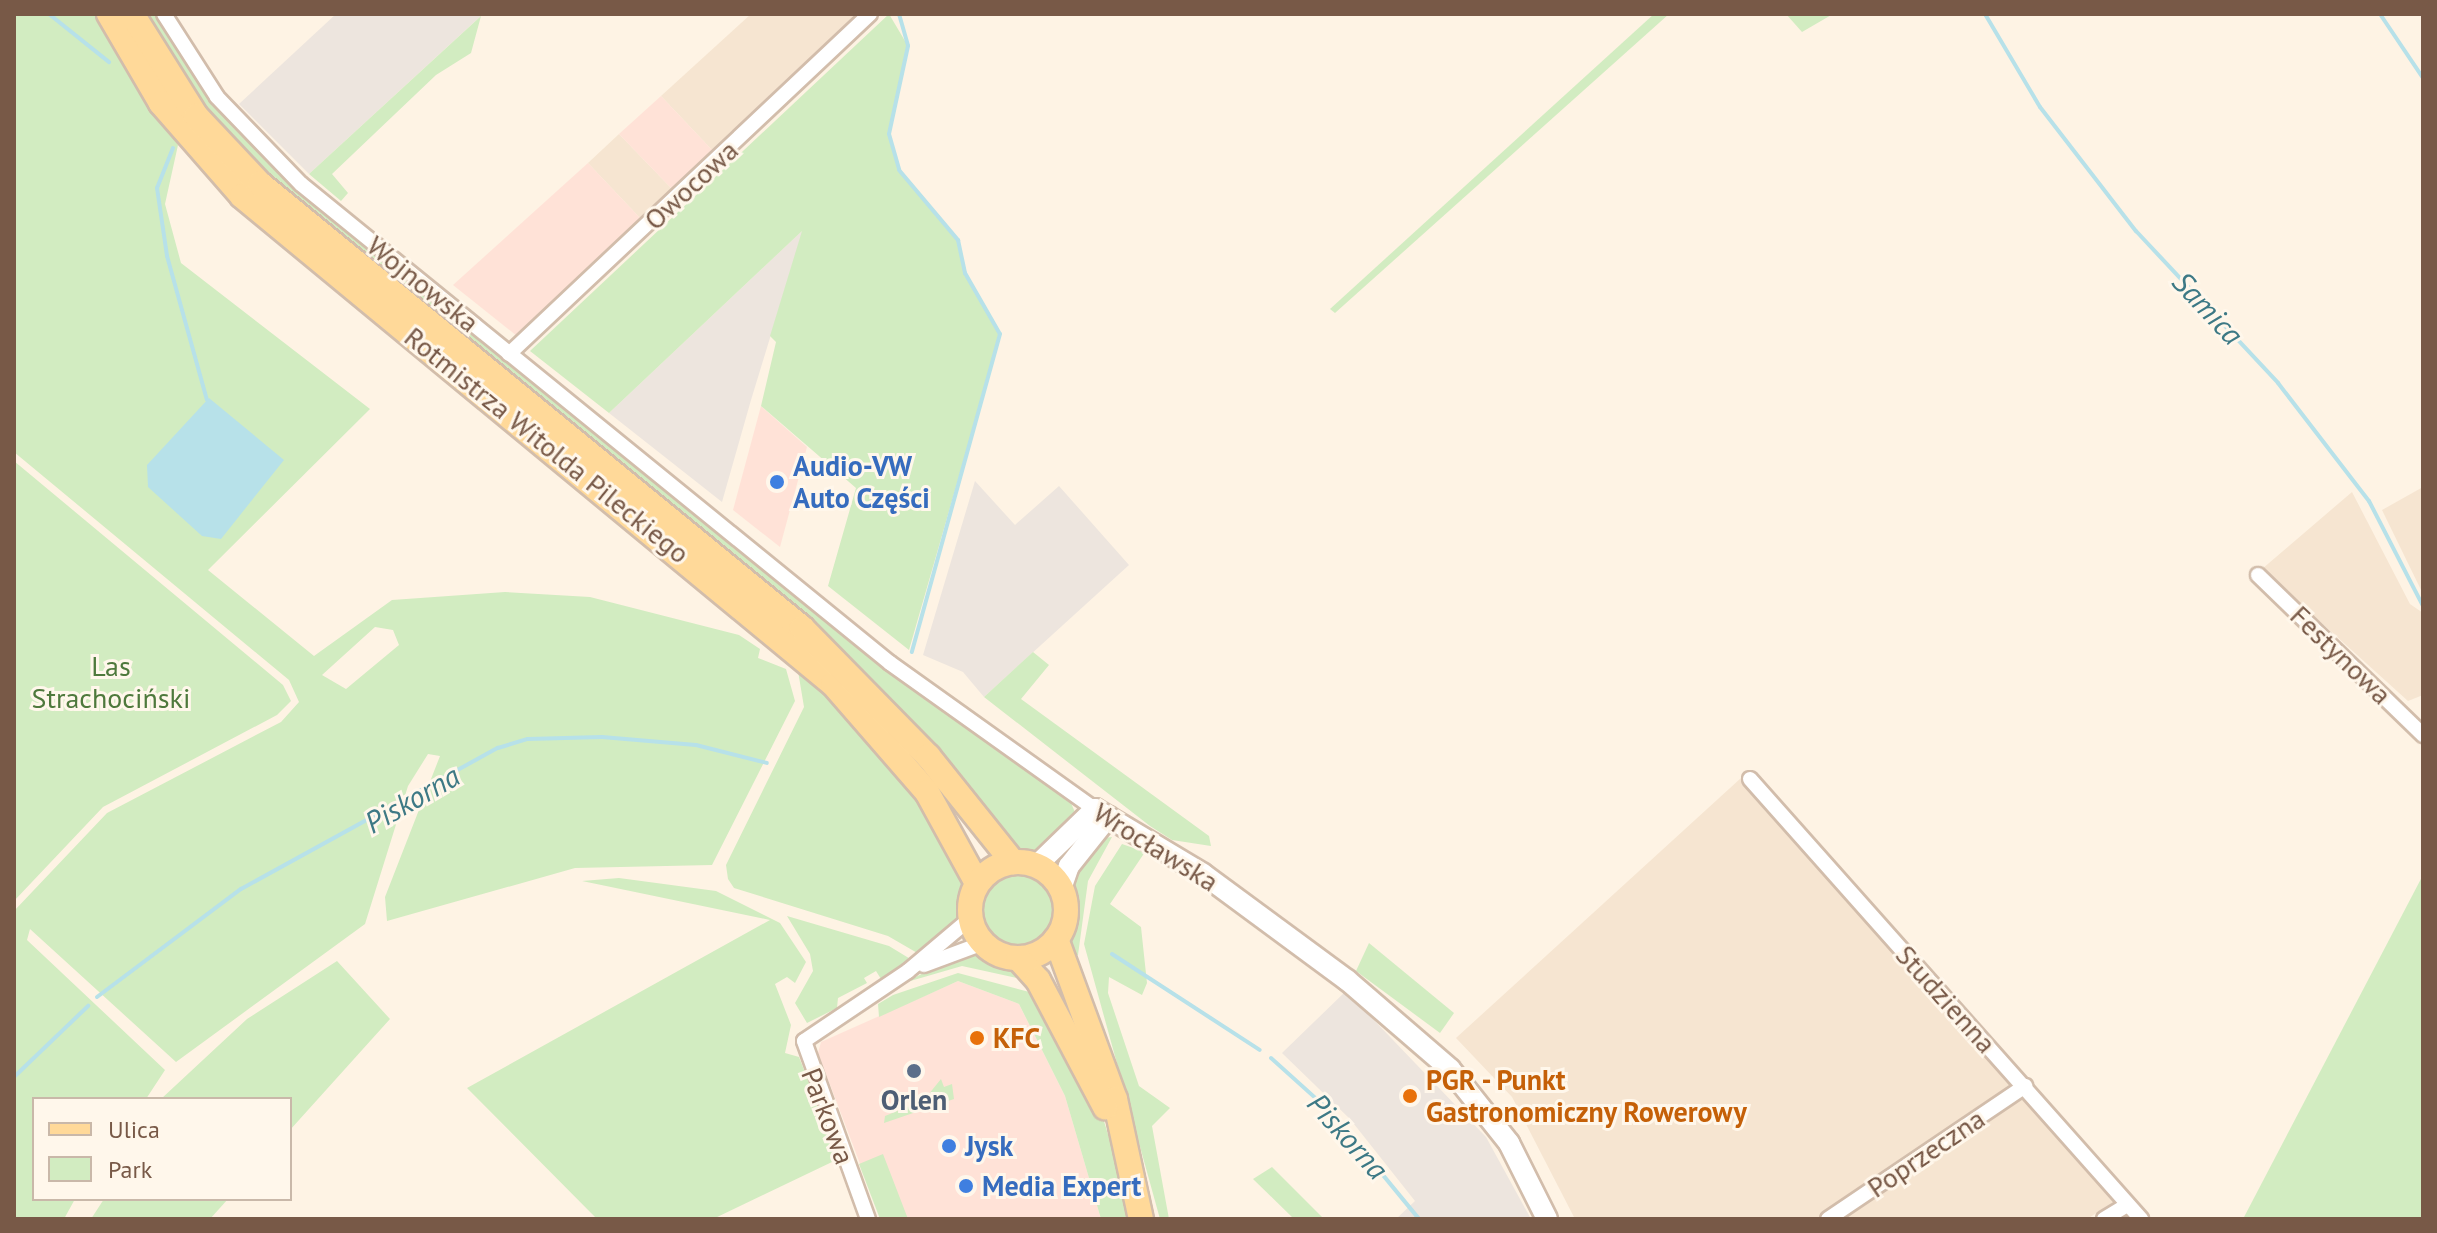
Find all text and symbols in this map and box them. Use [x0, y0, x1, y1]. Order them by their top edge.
street label: Owocowa [637, 133, 745, 237]
street label: Wojnowska [360, 229, 486, 339]
water label: Samica [2165, 264, 2251, 352]
street label: Rotmistrza Witolda Pileckiego [398, 320, 696, 570]
place label: Audio-VW Auto Części [793, 449, 930, 515]
marker: Audio-VW Auto Części [768, 473, 786, 491]
street label: Festynowa [2283, 599, 2399, 711]
park label: Las Strachociński [32, 649, 190, 715]
water label: Piskorna [358, 758, 466, 840]
street label: Wrocławska [1087, 795, 1225, 899]
street label: Studzienna [1889, 938, 2003, 1060]
place label: KFC [993, 1021, 1040, 1055]
marker: KFC [968, 1029, 986, 1047]
marker: Orlen [905, 1062, 923, 1080]
street label: Parkowa [794, 1063, 862, 1169]
place label: PGR - Punkt Gastronomiczny Rowerowy [1426, 1063, 1748, 1129]
place label: Orlen [881, 1083, 947, 1117]
water label: Piskorna [1300, 1086, 1396, 1186]
marker: PGR - Punkt Gastronomiczny Rowerowy [1401, 1087, 1419, 1105]
legend [32, 1097, 292, 1201]
street label: Poprzeczna [1861, 1102, 1991, 1204]
text: Ulica [108, 1114, 160, 1145]
place label: Jysk [965, 1129, 1013, 1163]
marker: Jysk [940, 1137, 958, 1155]
text: Park [108, 1154, 152, 1185]
place label: Media Expert [982, 1169, 1141, 1203]
marker: Media Expert [957, 1177, 975, 1195]

